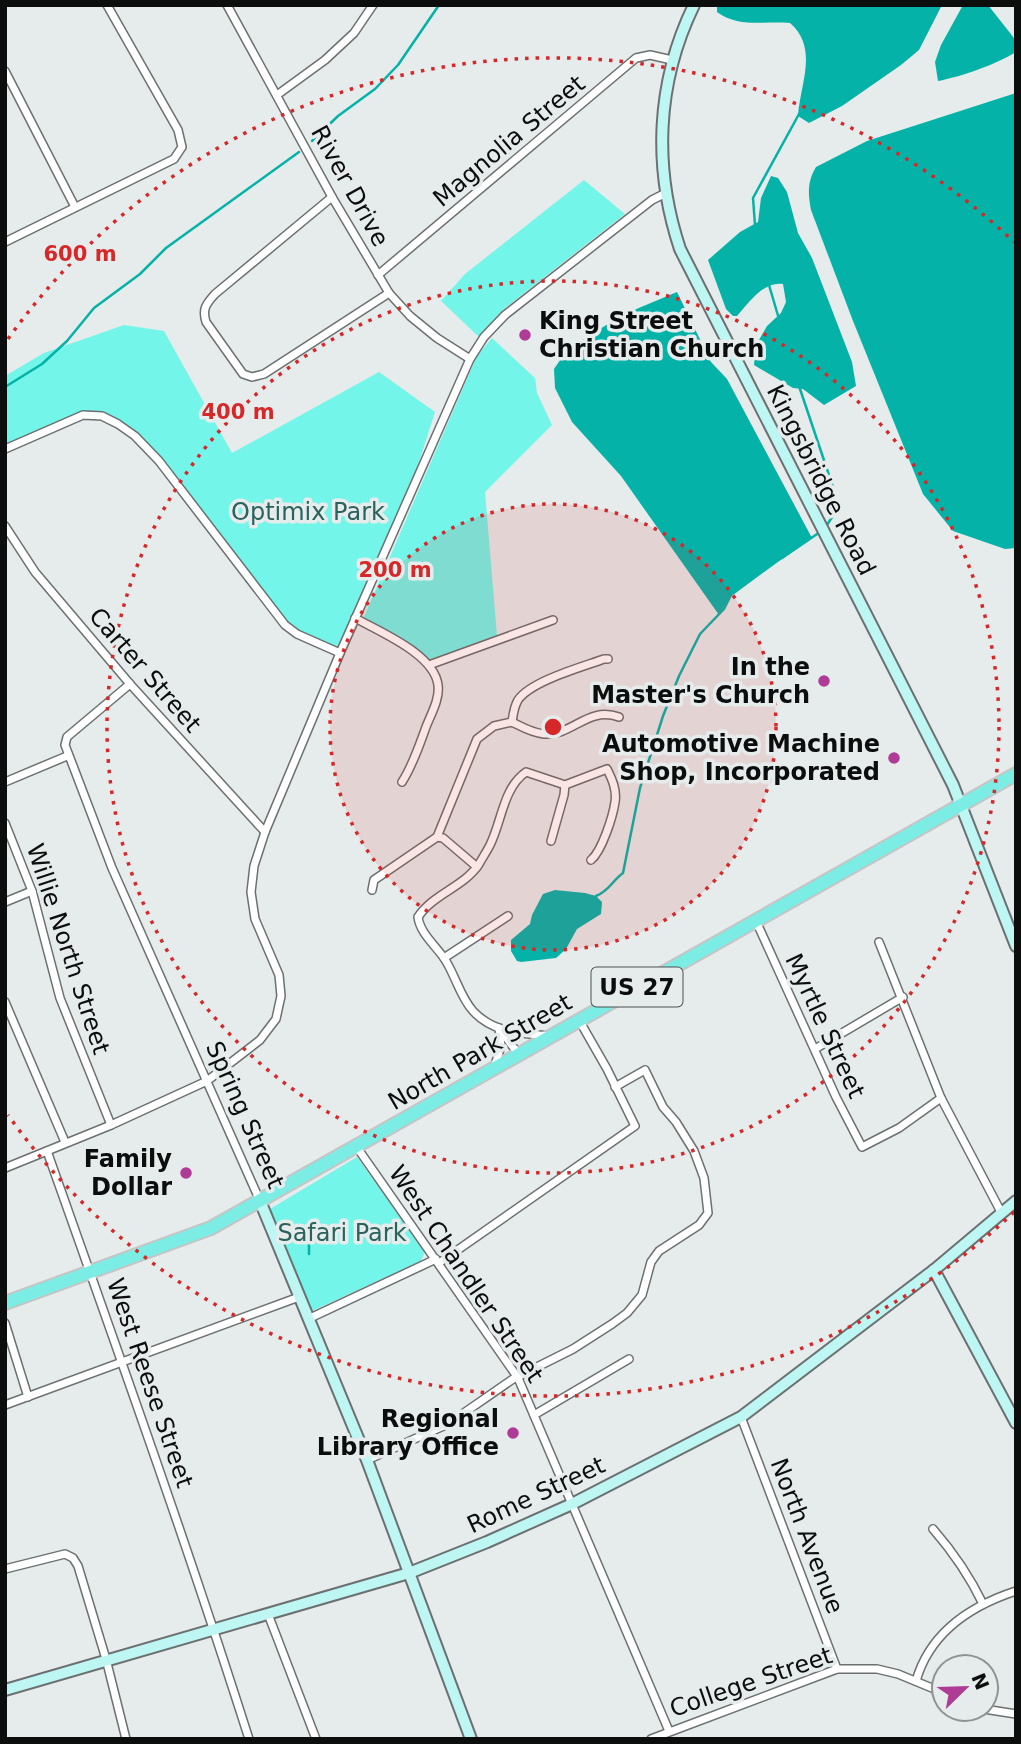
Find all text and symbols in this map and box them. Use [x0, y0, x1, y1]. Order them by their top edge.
street label: Magnolia Street [428, 69, 590, 213]
street label: River Drive [305, 121, 395, 251]
text: 600 m [43, 242, 117, 266]
place label: King Street Christian Church [539, 307, 764, 363]
marker: King Street Christian Church [517, 327, 533, 343]
street label: Kingsbridge Road [761, 380, 881, 580]
text: 400 m [201, 400, 275, 424]
park label: Optimix Park [231, 498, 385, 526]
text: 200 m [358, 558, 432, 582]
street label: Carter Street [83, 602, 207, 738]
place label: In the Master's Church [591, 653, 810, 709]
marker: In the Master's Church [816, 673, 832, 689]
centre of rings [541, 715, 565, 739]
place label: Automotive Machine Shop, Incorporated [602, 730, 880, 786]
marker: Automotive Machine Shop, Incorporated [886, 750, 902, 766]
street label: Willie North Street [21, 840, 115, 1058]
street label: Myrtle Street [779, 949, 871, 1103]
road number: US 27 [592, 968, 682, 1006]
street label: North Park Street [383, 988, 577, 1116]
street label: Spring Street [200, 1037, 290, 1193]
place label: Family Dollar [84, 1145, 172, 1201]
street label: West Chandler Street [383, 1160, 549, 1388]
marker: Family Dollar [178, 1165, 194, 1181]
park label: Safari Park [277, 1219, 407, 1247]
street label: West Reese Street [101, 1275, 199, 1491]
place label: Regional Library Office [317, 1405, 499, 1461]
marker: Regional Library Office [505, 1425, 521, 1441]
street label: Rome Street [463, 1451, 609, 1539]
street label: North Avenue [765, 1454, 849, 1618]
street label: College Street [666, 1641, 836, 1723]
north arrow [930, 1653, 1000, 1723]
text: N [967, 1670, 994, 1693]

